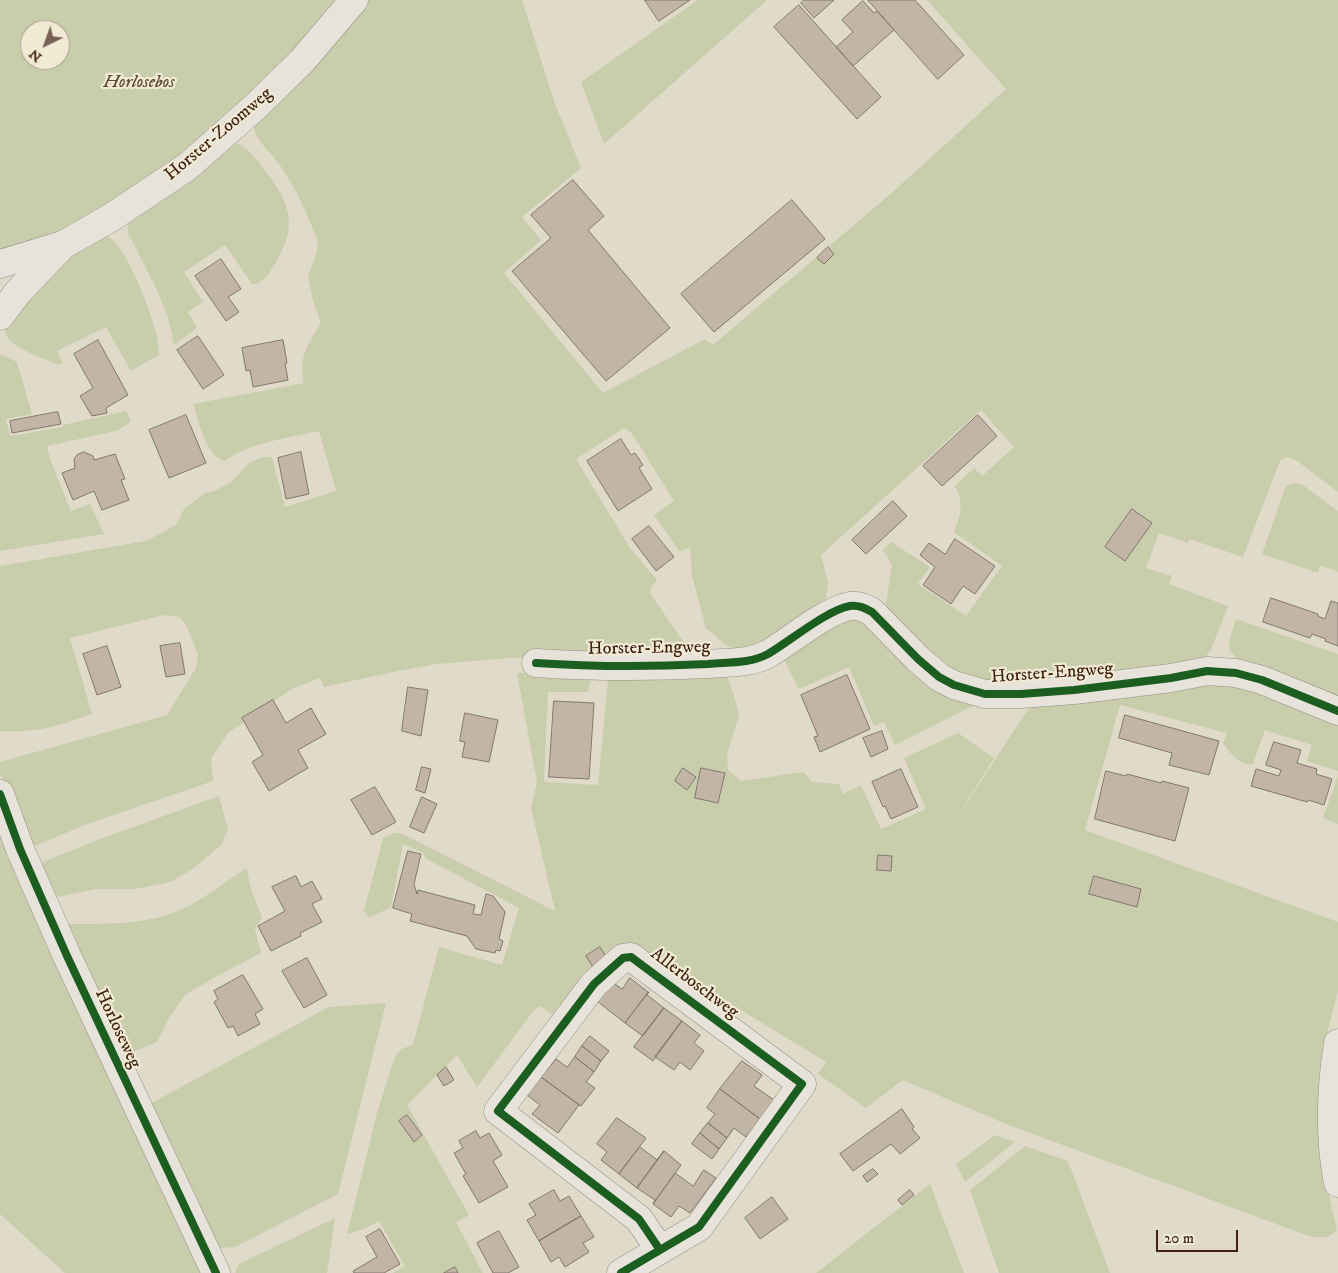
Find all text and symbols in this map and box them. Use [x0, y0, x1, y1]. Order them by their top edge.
north arrow [20, 20, 70, 70]
text: N [25, 45, 46, 66]
park label: Horlosebos [103, 72, 175, 94]
street label: Horster-Zoomweg [161, 84, 277, 186]
street label: Horster-Engweg [588, 637, 710, 661]
street label: Horster-Engweg [990, 659, 1114, 689]
street label: Allerboschweg [646, 944, 742, 1024]
street label: Horloseweg [89, 986, 145, 1072]
scale bar [1158, 1220, 1240, 1252]
text: 20 m [1164, 1229, 1194, 1248]

